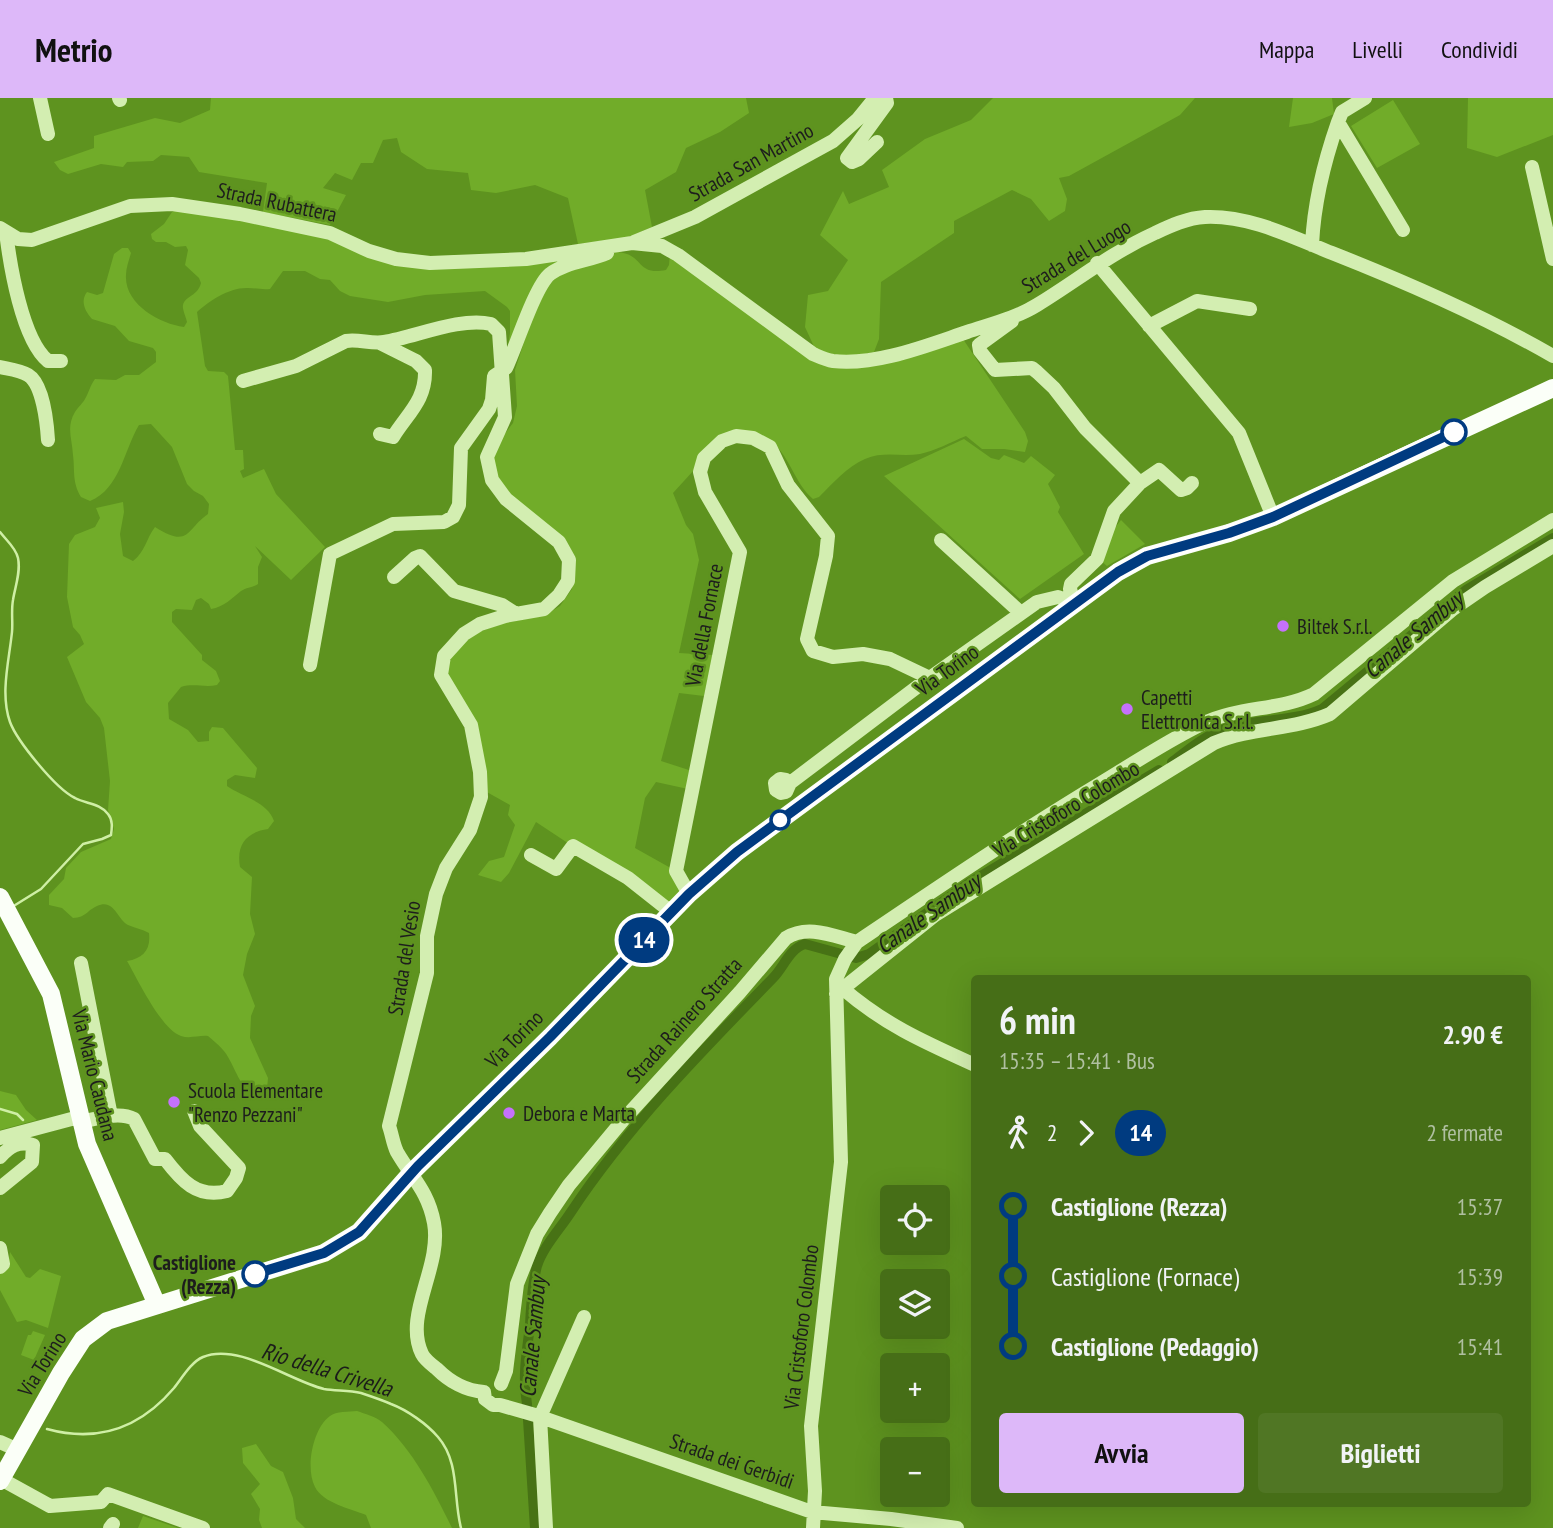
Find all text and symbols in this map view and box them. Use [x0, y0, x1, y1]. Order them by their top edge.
text: Metrio [35, 28, 112, 71]
text: Mappa [1259, 34, 1314, 65]
text: Livelli [1352, 34, 1403, 65]
text: Condividi [1441, 34, 1518, 65]
street label: Strada San Martino [684, 117, 818, 207]
street label: Strada Rubattera [215, 176, 339, 228]
street label: Strada del Luogo [1016, 213, 1136, 299]
unlabelled marker [1441, 419, 1467, 445]
street label: Via della Fornace [679, 561, 729, 690]
water label: Canale Sambuy [1357, 582, 1471, 684]
place label: Biltek S.r.l. [1297, 613, 1372, 640]
marker: Biltek S.r.l. [1275, 618, 1291, 634]
street label: Via Torino [909, 638, 984, 703]
place label: Capetti Elettronica S.r.l. [1141, 684, 1254, 735]
marker: Capetti Elettronica S.r.l. [1119, 701, 1135, 717]
street label: Via Cristoforo Colombo [987, 755, 1144, 864]
unlabelled marker [770, 810, 790, 830]
water label: Canale Sambuy [870, 864, 989, 960]
street label: Strada del Vesio [382, 899, 426, 1017]
line badge: 14 [612, 917, 676, 963]
text: 14 [633, 924, 655, 955]
street label: Strada Rainero Stratta [620, 952, 748, 1088]
text: 6 min [999, 995, 1076, 1044]
street label: Via Torino [478, 1004, 549, 1075]
street label: Via Mario Caudana [65, 1005, 124, 1144]
text: 2.90 € [1442, 1018, 1503, 1051]
text: 15:35 – 15:41 · Bus [999, 1046, 1155, 1075]
place label: Scuola Elementare "Renzo Pezzani" [188, 1077, 323, 1128]
marker: Scuola Elementare "Renzo Pezzani" [166, 1094, 182, 1110]
place label: Debora e Marta [523, 1100, 635, 1127]
marker: Debora e Marta [501, 1105, 517, 1121]
icon: walk [999, 1114, 1037, 1152]
icon: forward [1067, 1114, 1105, 1152]
text: 14 [1129, 1117, 1152, 1148]
text: 2 [1047, 1118, 1057, 1147]
text: 2 fermate [1426, 1118, 1503, 1147]
map controls [880, 1185, 950, 1507]
button: locate [880, 1185, 950, 1255]
text: Castiglione (Rezza) [1051, 1190, 1228, 1223]
text: 15:37 [1457, 1192, 1503, 1221]
street label: Via Cristoforo Colombo [777, 1243, 825, 1412]
place label: Castiglione (Rezza) [153, 1249, 236, 1300]
text: Castiglione (Fornace) [1051, 1260, 1239, 1293]
marker: Castiglione (Rezza) [242, 1261, 268, 1287]
text: 15:39 [1457, 1262, 1503, 1291]
button: layers [880, 1269, 950, 1339]
water label: Canale Sambuy [512, 1272, 552, 1399]
street label: Via Torino [11, 1327, 72, 1402]
text: Castiglione (Pedaggio) [1051, 1330, 1259, 1363]
text: 15:41 [1457, 1332, 1503, 1361]
water label: Rio della Crivella [258, 1335, 397, 1403]
button: + [880, 1353, 950, 1423]
button: Avvia [999, 1413, 1244, 1493]
button: Biglietti [1258, 1413, 1503, 1493]
street label: Strada dei Gerbidi [666, 1427, 798, 1495]
button: − [880, 1437, 950, 1507]

